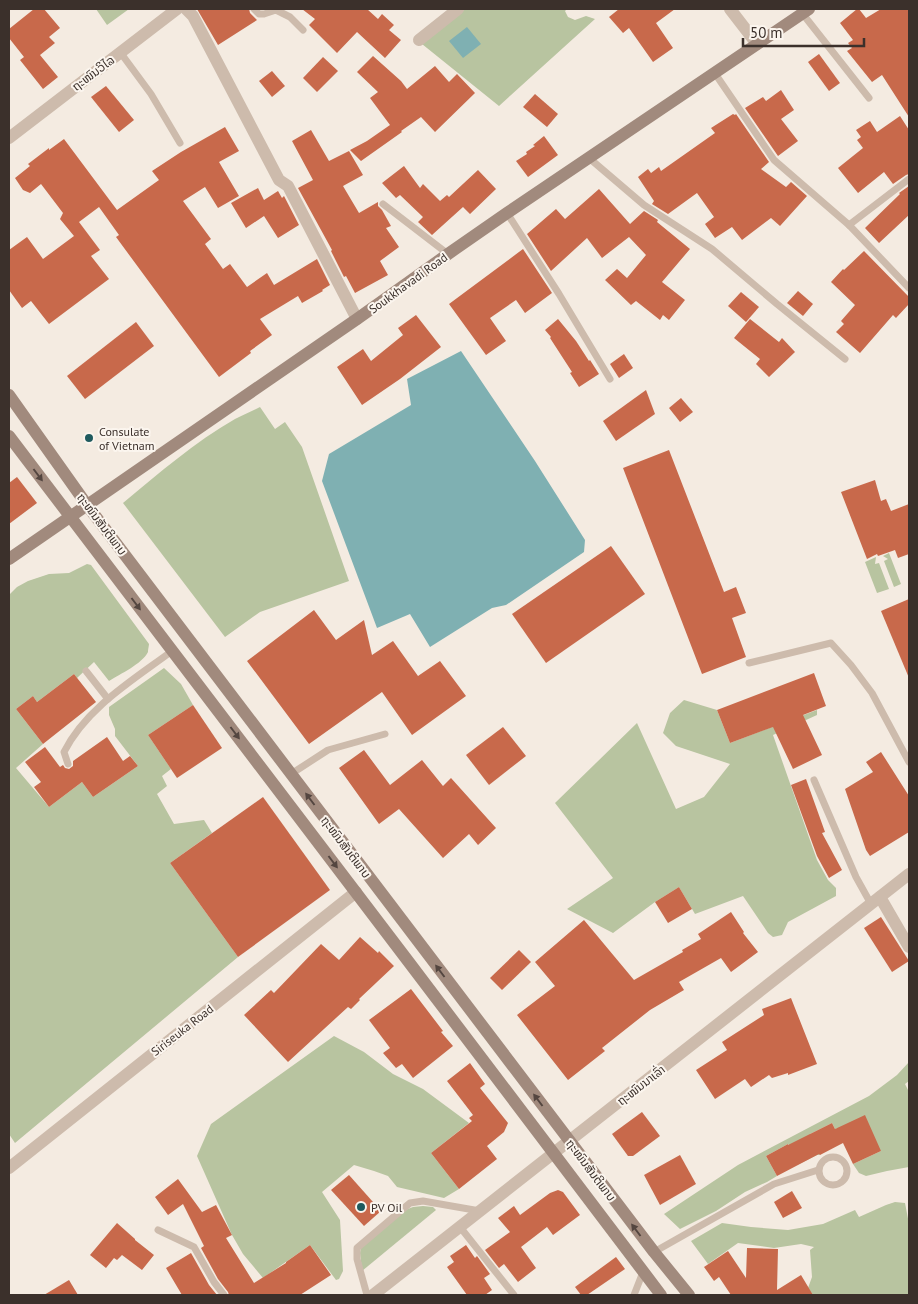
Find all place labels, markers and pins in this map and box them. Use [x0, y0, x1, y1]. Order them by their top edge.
place label: Consulate of Vietnam [99, 424, 154, 453]
marker: Consulate of Vietnam [83, 432, 95, 444]
place label: PV Oil [371, 1200, 403, 1215]
marker: PV Oil [355, 1201, 367, 1213]

